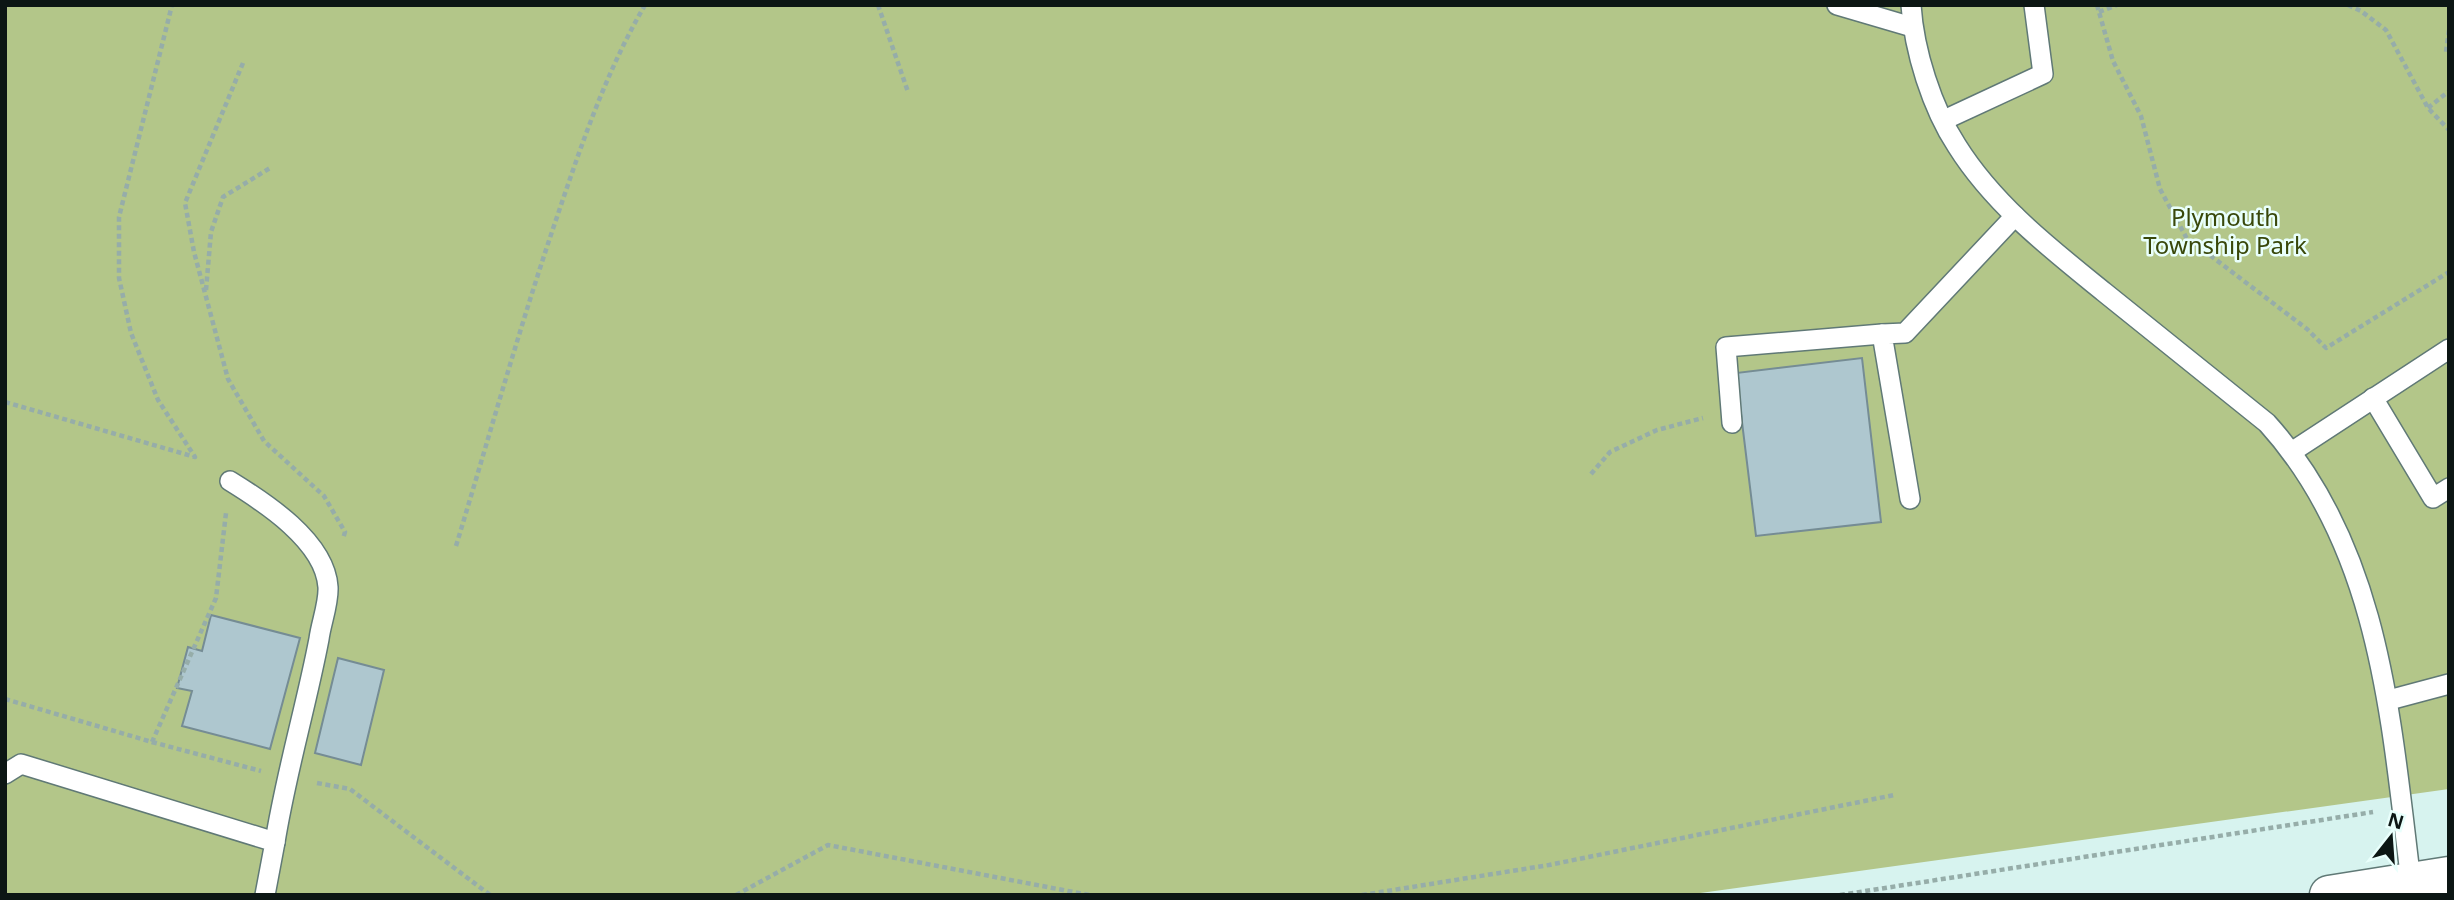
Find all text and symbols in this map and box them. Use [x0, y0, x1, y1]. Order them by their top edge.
park label: Plymouth Township Park [2143, 200, 2307, 261]
north arrow [2356, 802, 2426, 872]
text: N [2385, 806, 2407, 835]

